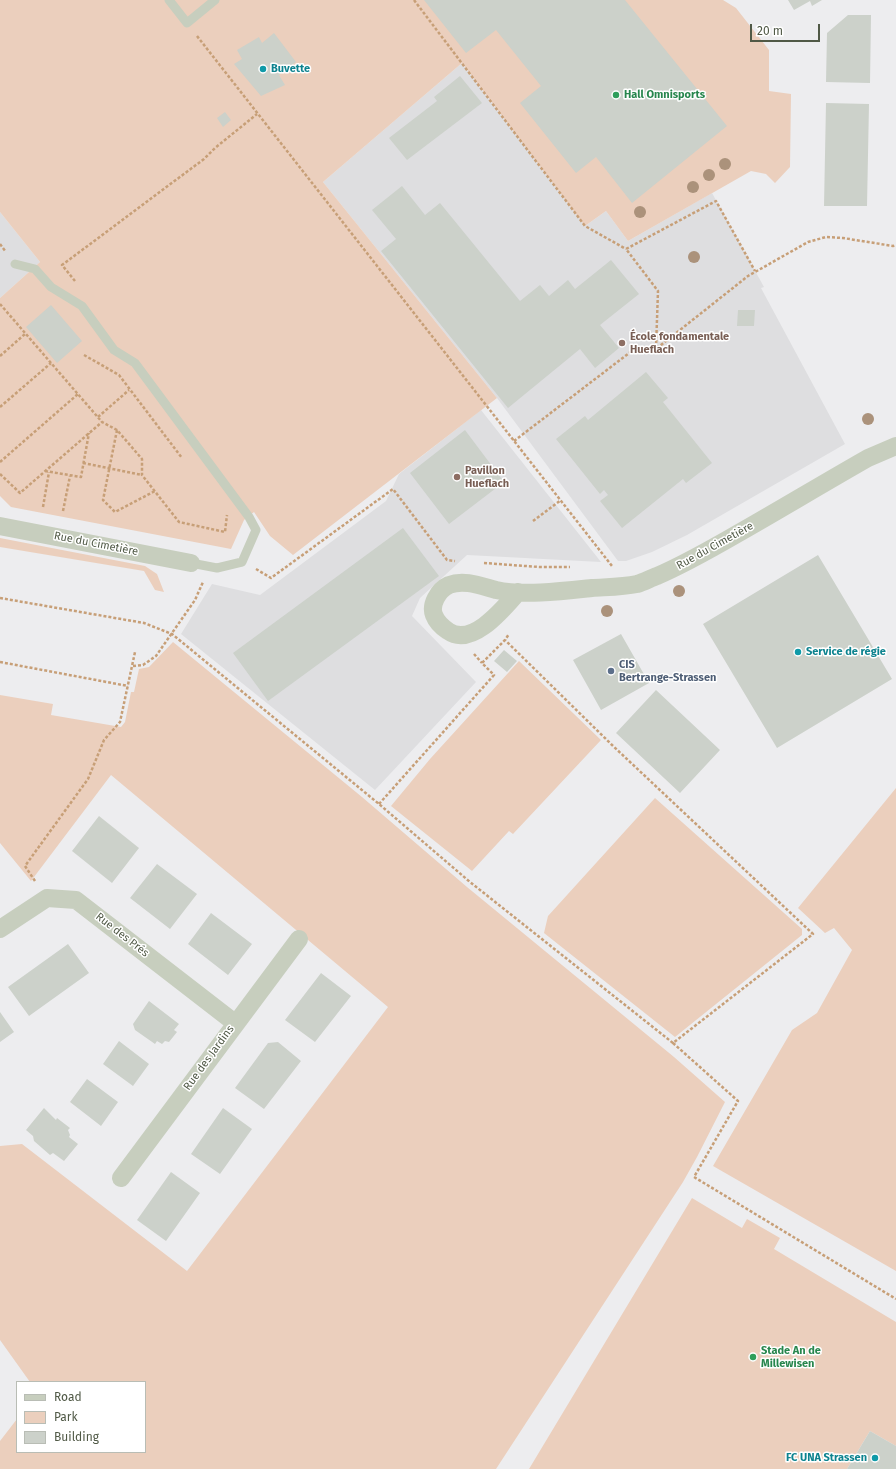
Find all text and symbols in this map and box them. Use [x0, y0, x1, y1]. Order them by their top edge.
scale bar [752, 16, 822, 42]
text: 20 m [757, 24, 783, 38]
place label: Buvette [271, 62, 310, 76]
marker: Buvette [258, 64, 268, 74]
place label: Hall Omnisports [624, 88, 705, 102]
marker: Hall Omnisports [611, 90, 621, 100]
place label: École fondamentale Hueflach [630, 330, 729, 356]
marker: École fondamentale Hueflach [617, 338, 627, 348]
place label: Pavillon Hueflach [465, 464, 509, 490]
marker: Pavillon Hueflach [452, 472, 462, 482]
street label: Rue du Cimetière [674, 519, 756, 573]
street label: Rue du Cimetière [53, 529, 139, 559]
place label: Service de régie [806, 645, 886, 659]
marker: Service de régie [793, 647, 803, 657]
place label: CIS Bertrange-Strassen [619, 658, 716, 684]
marker: CIS Bertrange-Strassen [606, 666, 616, 676]
street label: Rue des Prés [93, 910, 151, 960]
street label: Rue des Jardins [181, 1023, 237, 1093]
place label: Stade An de Millewisen [761, 1344, 821, 1370]
marker: Stade An de Millewisen [748, 1352, 758, 1362]
legend [16, 1381, 146, 1453]
text: Road [54, 1390, 82, 1404]
text: Park [54, 1410, 78, 1424]
text: Building [54, 1430, 99, 1444]
place label: FC UNA Strassen [786, 1451, 867, 1465]
marker: FC UNA Strassen [870, 1453, 880, 1463]

